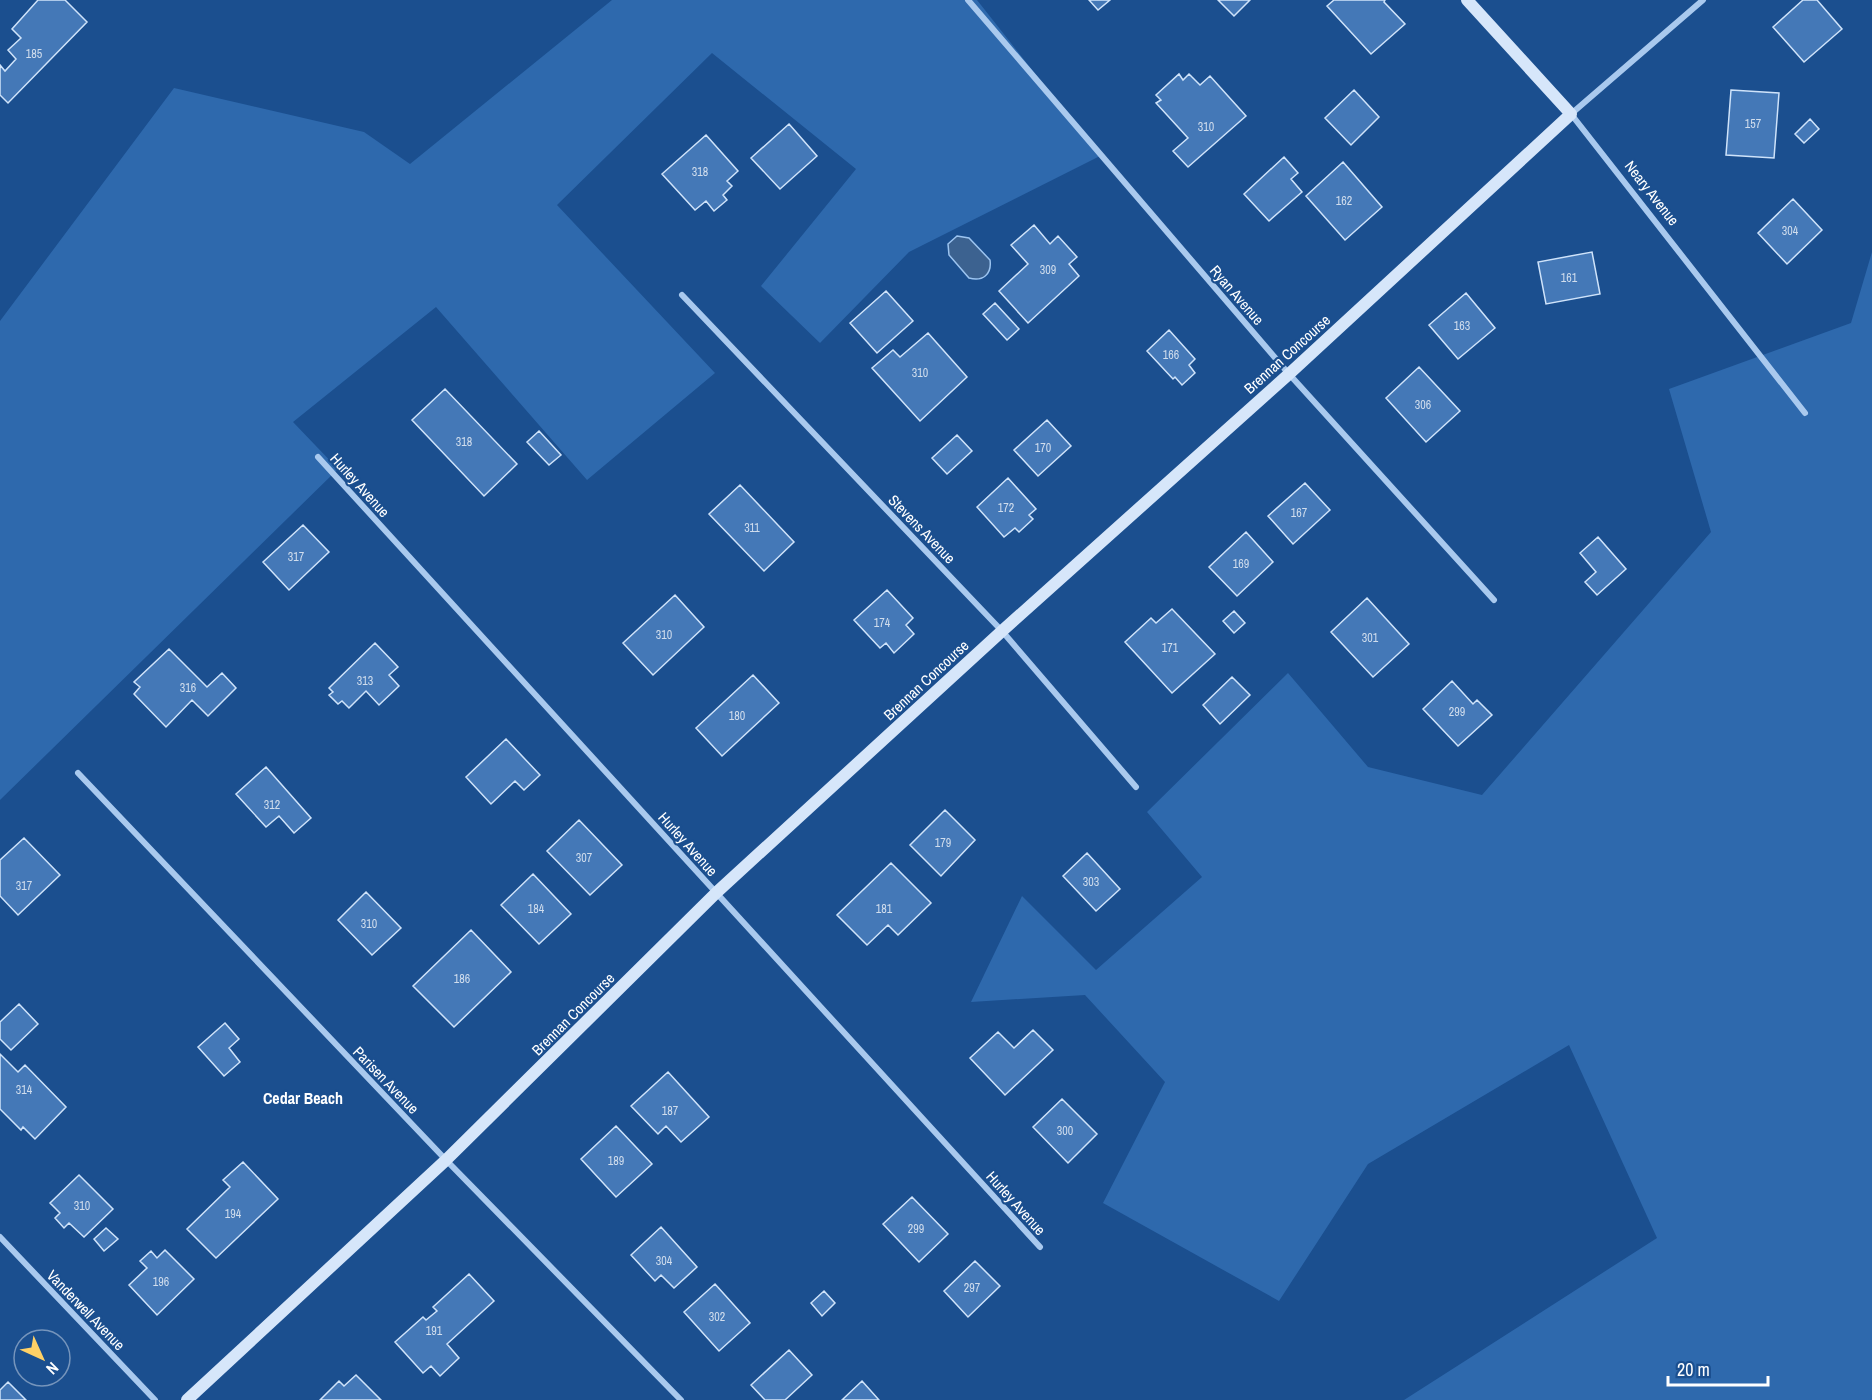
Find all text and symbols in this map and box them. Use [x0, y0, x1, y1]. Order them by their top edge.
house number: 185 [26, 46, 43, 62]
house number: 157 [1745, 116, 1762, 132]
house number: 310 [1198, 119, 1214, 135]
street label: Neary Avenue [1620, 156, 1684, 230]
house number: 318 [692, 164, 708, 180]
house number: 162 [1336, 193, 1352, 209]
house number: 304 [1782, 223, 1799, 239]
street label: Ryan Avenue [1205, 261, 1269, 330]
house number: 309 [1040, 262, 1056, 278]
house number: 161 [1561, 270, 1578, 286]
street label: Brennan Concourse [1239, 309, 1335, 398]
house number: 163 [1454, 318, 1470, 334]
house number: 166 [1163, 347, 1179, 363]
house number: 310 [912, 365, 928, 381]
house number: 306 [1415, 397, 1431, 413]
house number: 318 [456, 434, 472, 450]
house number: 170 [1035, 440, 1051, 456]
street label: Hurley Avenue [325, 448, 395, 522]
street label: Stevens Avenue [884, 490, 960, 568]
house number: 172 [998, 500, 1014, 516]
house number: 167 [1291, 505, 1308, 521]
house number: 311 [744, 520, 760, 536]
house number: 317 [288, 549, 305, 565]
house number: 169 [1233, 556, 1249, 572]
house number: 174 [874, 615, 891, 631]
house number: 310 [656, 627, 672, 643]
house number: 301 [1362, 630, 1379, 646]
street label: Brennan Concourse [879, 635, 973, 725]
house number: 171 [1162, 640, 1179, 656]
house number: 313 [357, 673, 373, 689]
house number: 316 [180, 680, 196, 696]
house number: 299 [1449, 704, 1465, 720]
house number: 180 [729, 708, 745, 724]
house number: 312 [264, 797, 280, 813]
street label: Hurley Avenue [653, 807, 723, 881]
house number: 179 [935, 835, 951, 851]
house number: 307 [576, 850, 593, 866]
house number: 303 [1083, 874, 1099, 890]
house number: 317 [16, 878, 33, 894]
house number: 184 [528, 901, 545, 917]
house number: 181 [876, 901, 893, 917]
house number: 310 [361, 916, 377, 932]
street label: Brennan Concourse [527, 968, 619, 1060]
house number: 186 [454, 971, 470, 987]
street label: Parisen Avenue [348, 1042, 424, 1119]
house number: 314 [16, 1082, 33, 1098]
district label: Cedar Beach [263, 1087, 343, 1109]
house number: 187 [662, 1103, 679, 1119]
house number: 300 [1057, 1123, 1073, 1139]
house number: 189 [608, 1153, 624, 1169]
street label: Hurley Avenue [981, 1166, 1051, 1240]
house number: 310 [74, 1198, 90, 1214]
house number: 194 [225, 1206, 242, 1222]
house number: 299 [908, 1221, 924, 1237]
house number: 304 [656, 1253, 673, 1269]
street label: Vanderwell Avenue [42, 1265, 130, 1355]
house number: 196 [153, 1274, 169, 1290]
house number: 297 [964, 1280, 981, 1296]
house number: 302 [709, 1309, 725, 1325]
house number: 191 [426, 1323, 443, 1339]
north arrow [12, 1328, 72, 1388]
scale bar [1668, 1349, 1768, 1387]
text: N [41, 1357, 64, 1380]
text: 20 m [1677, 1357, 1710, 1382]

